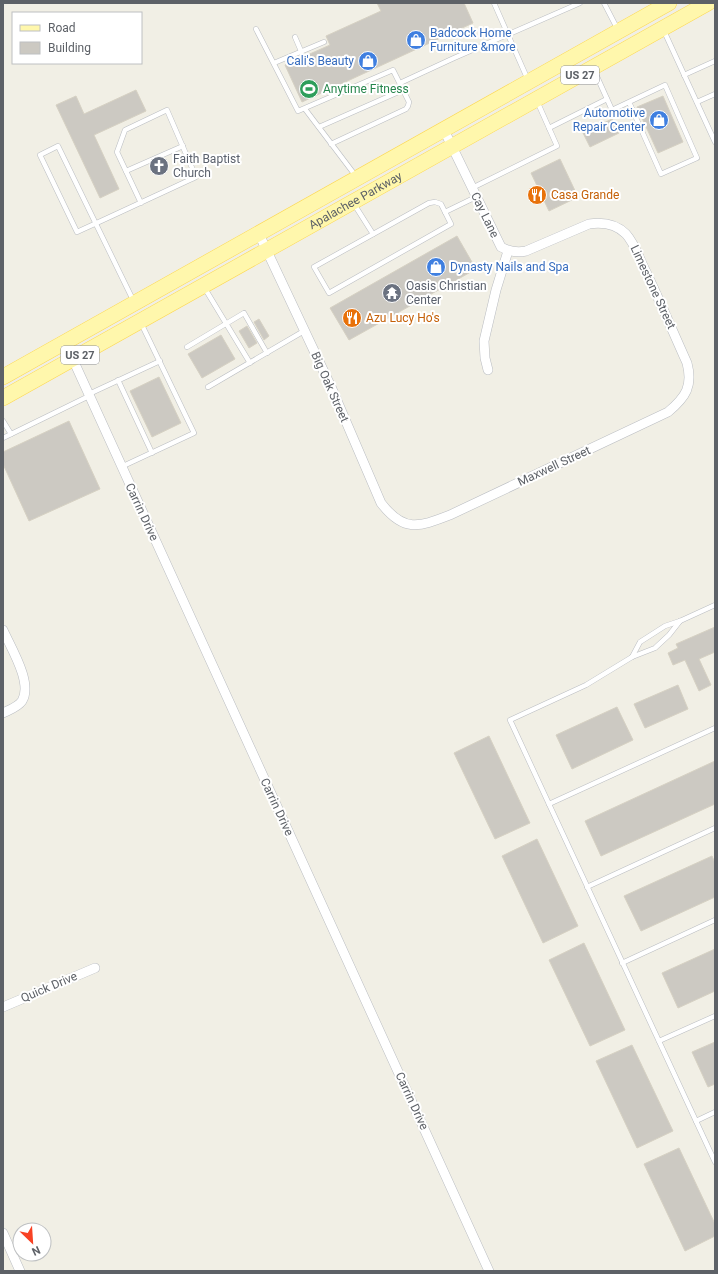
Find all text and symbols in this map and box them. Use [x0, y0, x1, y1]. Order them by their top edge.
legend [12, 12, 142, 64]
text: Road [48, 21, 76, 35]
place label: Badcock Home Furniture &more [430, 26, 516, 54]
shop icon: Badcock Home Furniture &more [405, 29, 427, 51]
text: Building [48, 41, 91, 55]
shop icon: Cali's Beauty [357, 50, 379, 72]
place label: Cali's Beauty [286, 54, 354, 68]
road number: US 27 [561, 66, 599, 84]
sports icon: Anytime Fitness [298, 78, 320, 100]
place label: Anytime Fitness [323, 82, 409, 96]
place label: Automotive Repair Center [573, 106, 645, 134]
shop icon: Automotive Repair Center [648, 109, 670, 131]
place label: Faith Baptist Church [173, 152, 240, 180]
church icon: Faith Baptist Church [148, 155, 170, 177]
street label: Apalachee Parkway [306, 169, 405, 232]
restaurant icon: Casa Grande [526, 184, 548, 206]
place label: Casa Grande [551, 188, 619, 202]
street label: Cay Lane [468, 190, 502, 240]
street label: Limestone Street [627, 243, 679, 331]
shop icon: Dynasty Nails and Spa [425, 256, 447, 278]
place label: Dynasty Nails and Spa [450, 260, 569, 274]
place label: Oasis Christian Center [406, 279, 487, 307]
temple icon: Oasis Christian Center [381, 282, 403, 304]
restaurant icon: Azu Lucy Ho's [341, 307, 363, 329]
place label: Azu Lucy Ho's [366, 311, 440, 325]
road number: US 27 [61, 346, 99, 364]
street label: Big Oak Street [308, 350, 352, 424]
street label: Maxwell Street [515, 443, 593, 489]
street label: Carrin Drive [123, 481, 161, 543]
street label: Carrin Drive [258, 776, 296, 838]
street label: Quick Drive [19, 969, 79, 1005]
street label: Carrin Drive [393, 1070, 431, 1132]
north arrow [12, 1222, 52, 1262]
text: N [30, 1243, 42, 1258]

